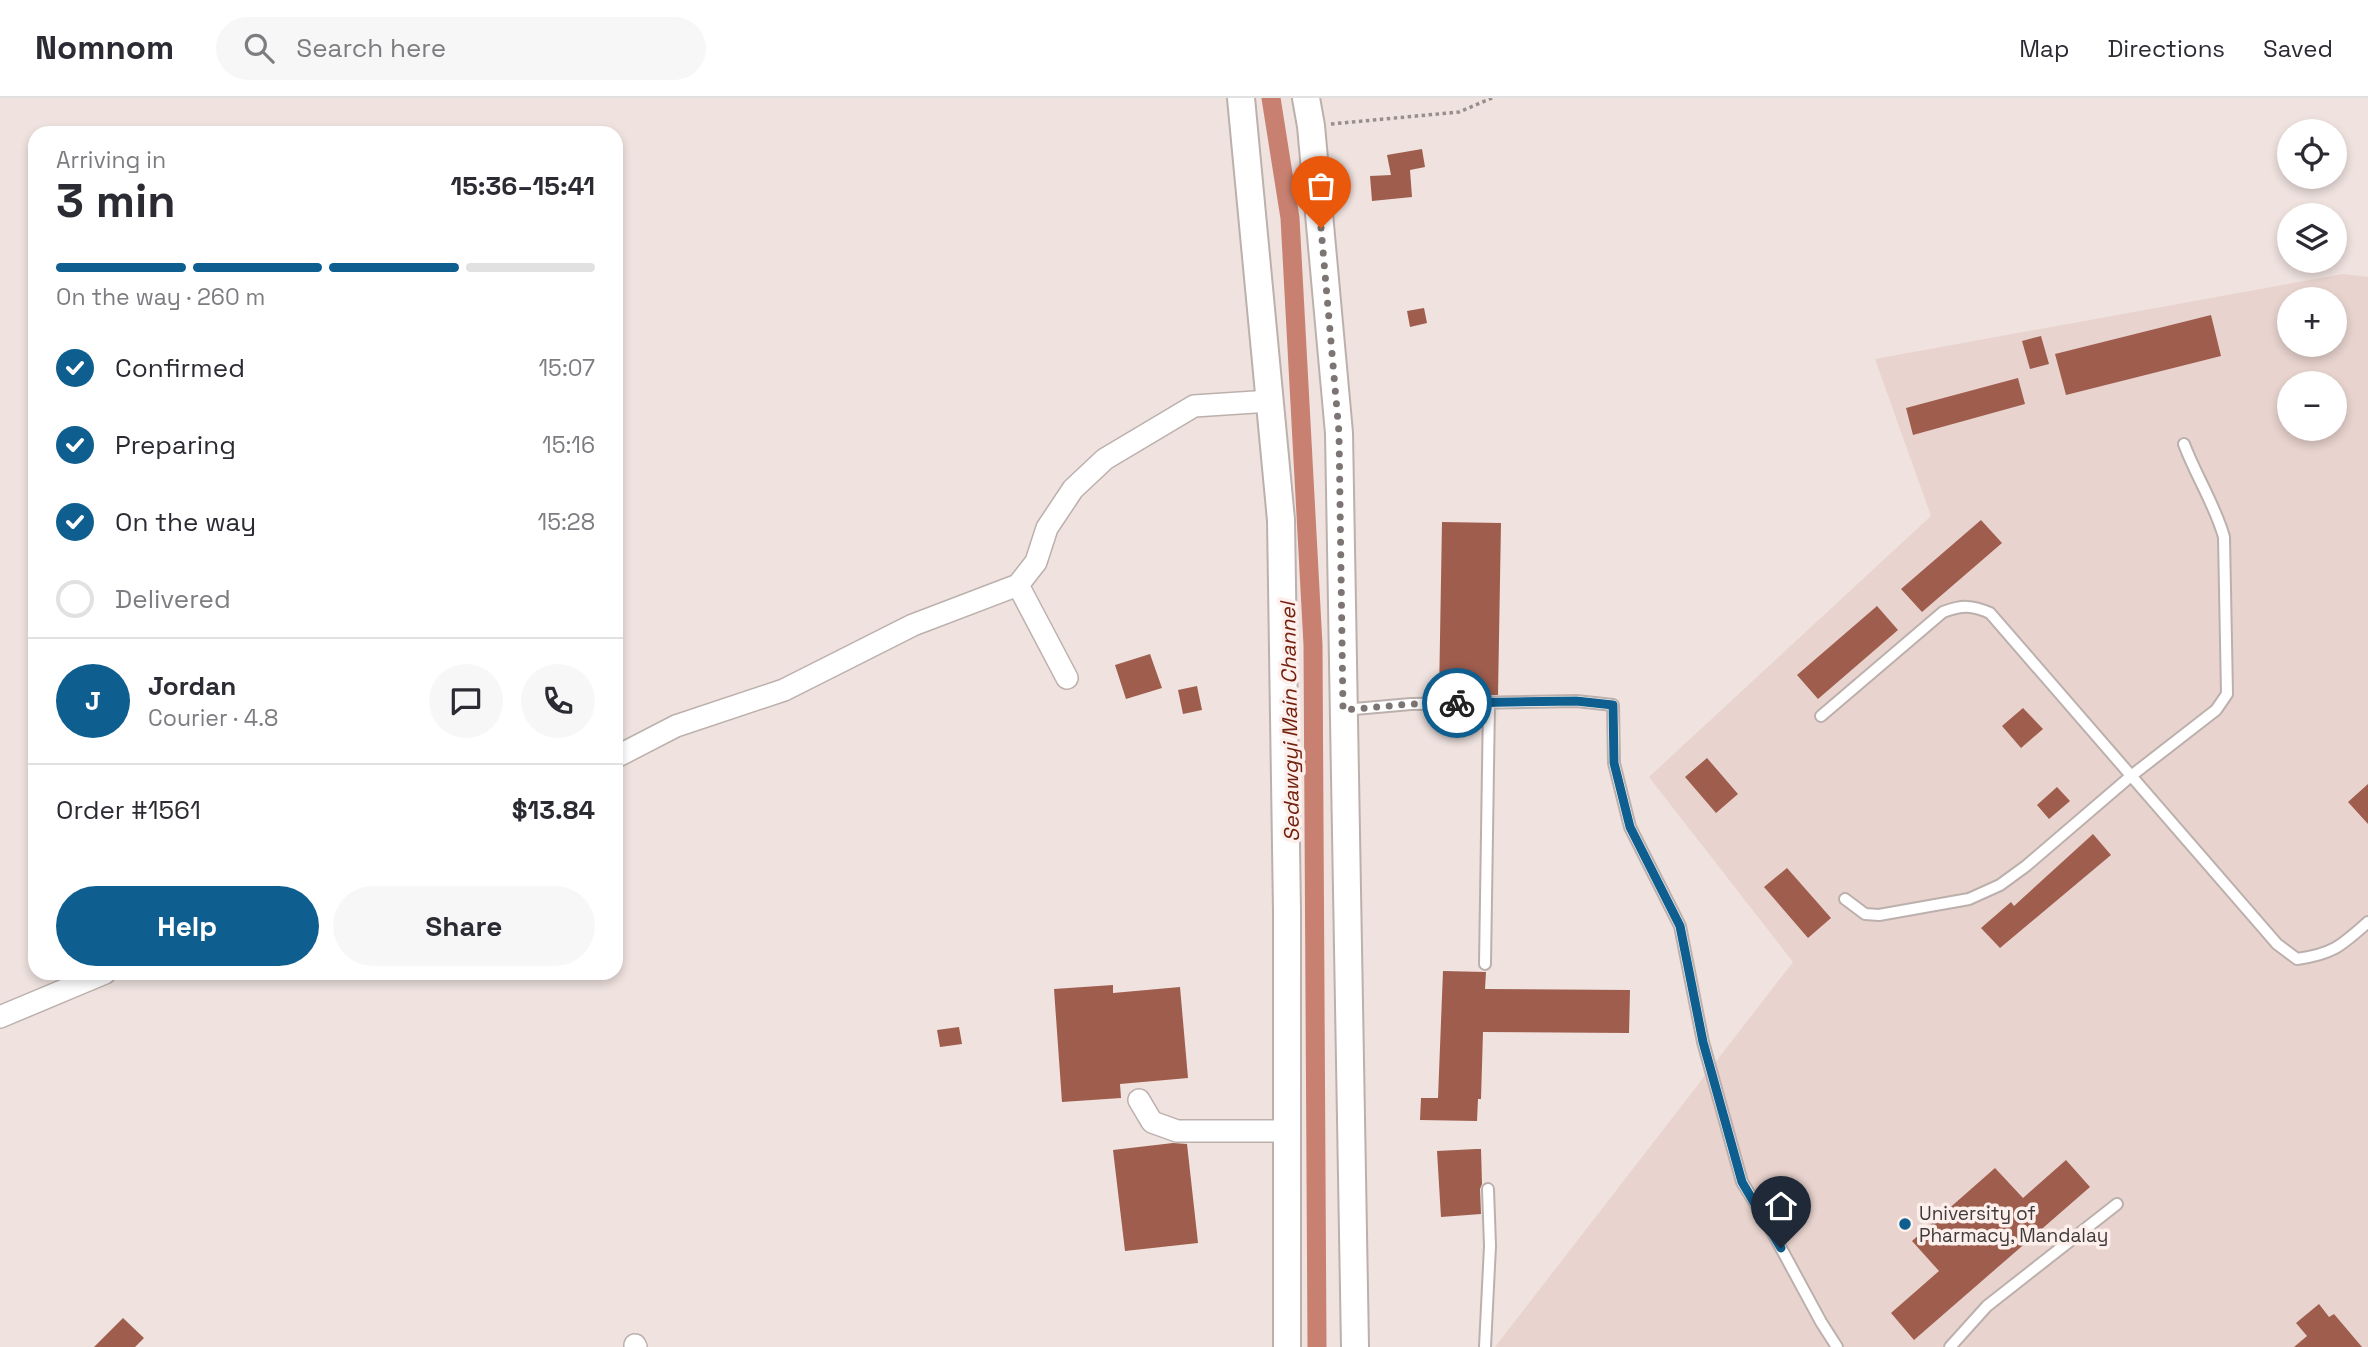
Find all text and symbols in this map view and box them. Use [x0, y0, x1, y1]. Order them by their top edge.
search box [216, 17, 706, 80]
text: Nomnom [35, 27, 174, 69]
icon: search [240, 29, 278, 67]
text: Search here [296, 31, 446, 65]
text: Map [2019, 33, 2069, 64]
text: Directions [2107, 33, 2225, 64]
text: Saved [2263, 33, 2333, 64]
map controls [2277, 119, 2347, 441]
button: locate [2277, 119, 2347, 189]
text: Arriving in [56, 145, 166, 175]
pin [1291, 156, 1351, 228]
icon: bag [1302, 167, 1340, 205]
text: 15:36–15:41 [450, 169, 595, 203]
text: 3 min [56, 172, 176, 230]
button: layers [2277, 203, 2347, 273]
text: On the way · 260 m [56, 282, 265, 312]
button: + [2277, 287, 2347, 357]
icon: check [56, 349, 94, 387]
text: Confirmed [115, 351, 245, 385]
text: 15:07 [538, 353, 595, 383]
button: − [2277, 371, 2347, 441]
icon: check [56, 426, 94, 464]
text: Preparing [115, 428, 236, 462]
text: 15:16 [542, 430, 595, 460]
icon: check [56, 503, 94, 541]
text: On the way [115, 505, 256, 539]
text: 15:28 [538, 507, 595, 537]
text: Delivered [115, 582, 231, 616]
water label: Sedawgyi Main Channel [1274, 599, 1305, 842]
button: chat [429, 664, 503, 738]
button: phone [521, 664, 595, 738]
courier [1422, 668, 1492, 738]
text: Jordan [148, 669, 236, 703]
text: J [85, 684, 101, 718]
icon: bike [1438, 684, 1476, 722]
text: Courier · 4.8 [148, 703, 278, 733]
text: Order #1561 [56, 793, 201, 827]
text: $13.84 [512, 793, 595, 827]
button: Help [56, 886, 319, 966]
button: Share [333, 886, 595, 966]
pin [1751, 1176, 1811, 1248]
icon: home [1762, 1187, 1800, 1225]
place label: University of Pharmacy, Mandalay [1919, 1201, 2108, 1248]
marker: University of Pharmacy, Mandalay [1897, 1216, 1913, 1232]

